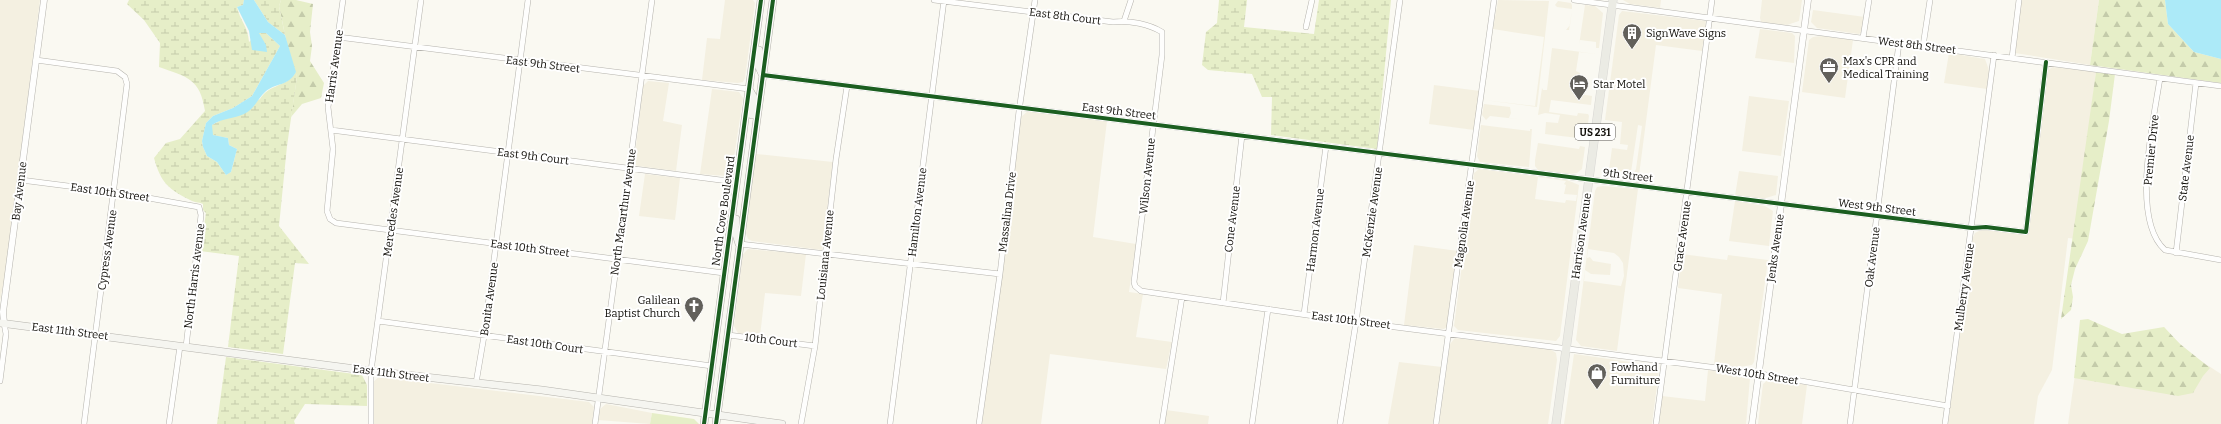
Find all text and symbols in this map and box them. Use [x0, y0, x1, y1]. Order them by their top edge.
street label: East 8th Court [1028, 6, 1102, 27]
building icon: SignWave Signs [1621, 22, 1643, 50]
place label: SignWave Signs [1646, 27, 1726, 40]
street label: Harris Avenue [323, 29, 346, 103]
street label: West 8th Street [1877, 34, 1957, 57]
street label: East 9th Street [505, 54, 581, 75]
place label: Max's CPR and Medical Training [1843, 55, 1929, 81]
office icon: Max's CPR and Medical Training [1818, 56, 1840, 84]
hotel icon: Star Motel [1568, 73, 1590, 101]
place label: Star Motel [1593, 78, 1645, 91]
street label: East 9th Street [1081, 101, 1157, 122]
street label: Premier Drive [2141, 114, 2162, 186]
road number: US 231 [1575, 124, 1615, 140]
street label: State Avenue [2176, 134, 2197, 202]
street label: Wilson Avenue [1137, 137, 1158, 215]
street label: East 9th Court [496, 146, 570, 167]
street label: North Macarthur Avenue [608, 148, 639, 276]
street label: North Cove Boulevard [709, 155, 738, 267]
street label: Bay Avenue [9, 161, 30, 221]
street label: Mercedes Avenue [381, 166, 406, 258]
street label: McKenzie Avenue [1360, 166, 1385, 258]
street label: 9th Street [1602, 166, 1654, 185]
street label: Hamilton Avenue [906, 167, 929, 257]
street label: Massalina Drive [996, 171, 1019, 253]
street label: Magnolia Avenue [1452, 180, 1477, 269]
street label: East 10th Street [70, 181, 150, 204]
street label: Cone Avenue [1222, 185, 1243, 253]
street label: Harmon Avenue [1304, 188, 1327, 273]
street label: Harrison Avenue [1569, 192, 1594, 280]
street label: West 9th Street [1837, 196, 1917, 219]
street label: Grace Avenue [1671, 200, 1694, 272]
street label: Cypress Avenue [95, 209, 120, 291]
street label: Louisiana Avenue [814, 209, 837, 301]
street label: Jenks Avenue [1764, 213, 1787, 284]
street label: North Harris Avenue [182, 223, 207, 329]
street label: Oak Avenue [1862, 226, 1883, 288]
street label: East 10th Street [490, 237, 570, 260]
street label: Mulberry Avenue [1952, 242, 1977, 332]
street label: Bonita Avenue [478, 261, 501, 337]
place label: Galilean Baptist Church [605, 294, 680, 320]
church icon: Galilean Baptist Church [683, 295, 705, 323]
street label: East 10th Street [1311, 309, 1391, 332]
street label: East 11th Street [31, 320, 109, 343]
street label: 10th Court [744, 331, 798, 350]
street label: East 10th Court [506, 333, 584, 356]
place label: Fowhand Furniture [1611, 361, 1660, 387]
street label: East 11th Street [352, 362, 430, 385]
shop icon: Fowhand Furniture [1586, 362, 1608, 390]
street label: West 10th Street [1715, 362, 1799, 387]

